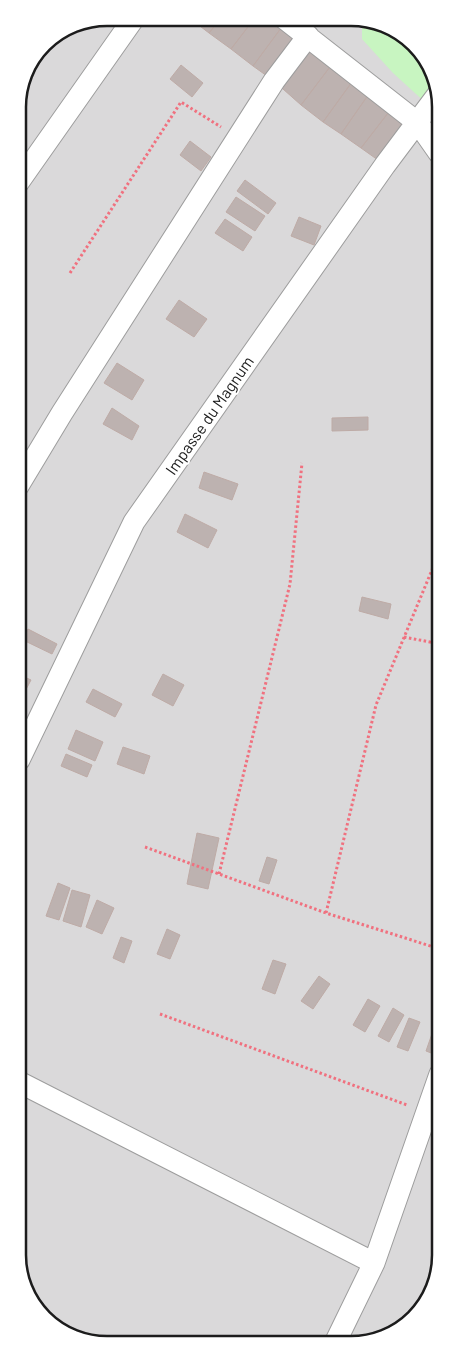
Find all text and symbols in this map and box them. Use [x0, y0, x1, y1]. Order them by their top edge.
street label: Impasse du Magnum [161, 352, 257, 478]

